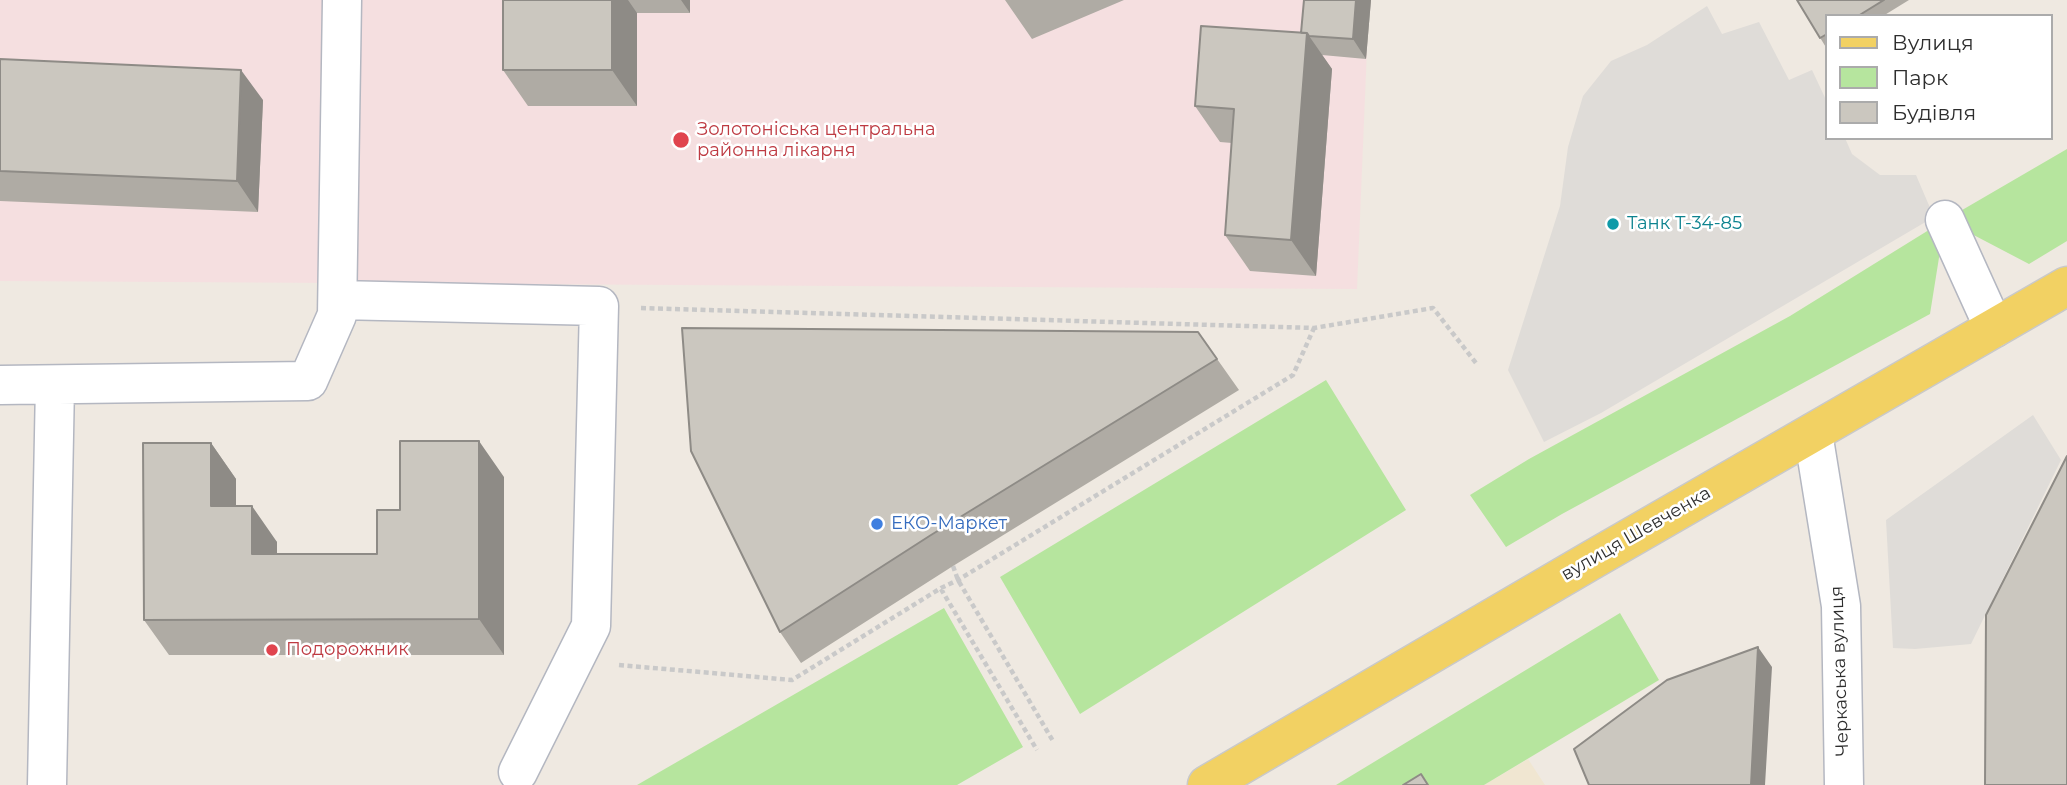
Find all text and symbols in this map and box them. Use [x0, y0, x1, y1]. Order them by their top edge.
legend [1826, 14, 2053, 140]
text: Вулиця [1892, 30, 1974, 55]
text: Парк [1892, 65, 1948, 90]
text: Будівля [1892, 100, 1976, 125]
place label: Золотоніська центральна районна лікарня [697, 119, 935, 162]
marker: Золотоніська центральна районна лікарня [671, 130, 691, 150]
place label: Танк Т-34-85 [1627, 213, 1742, 235]
marker: Танк Т-34-85 [1605, 216, 1621, 232]
street label: вулиця Шевченка [1557, 482, 1715, 586]
place label: ЕКО-Маркет [891, 513, 1007, 535]
marker: ЕКО-Маркет [869, 516, 885, 532]
street label: Черкаська вулиця [1826, 585, 1854, 757]
place label: Подорожник [286, 639, 409, 661]
marker: Подорожник [264, 642, 280, 658]

